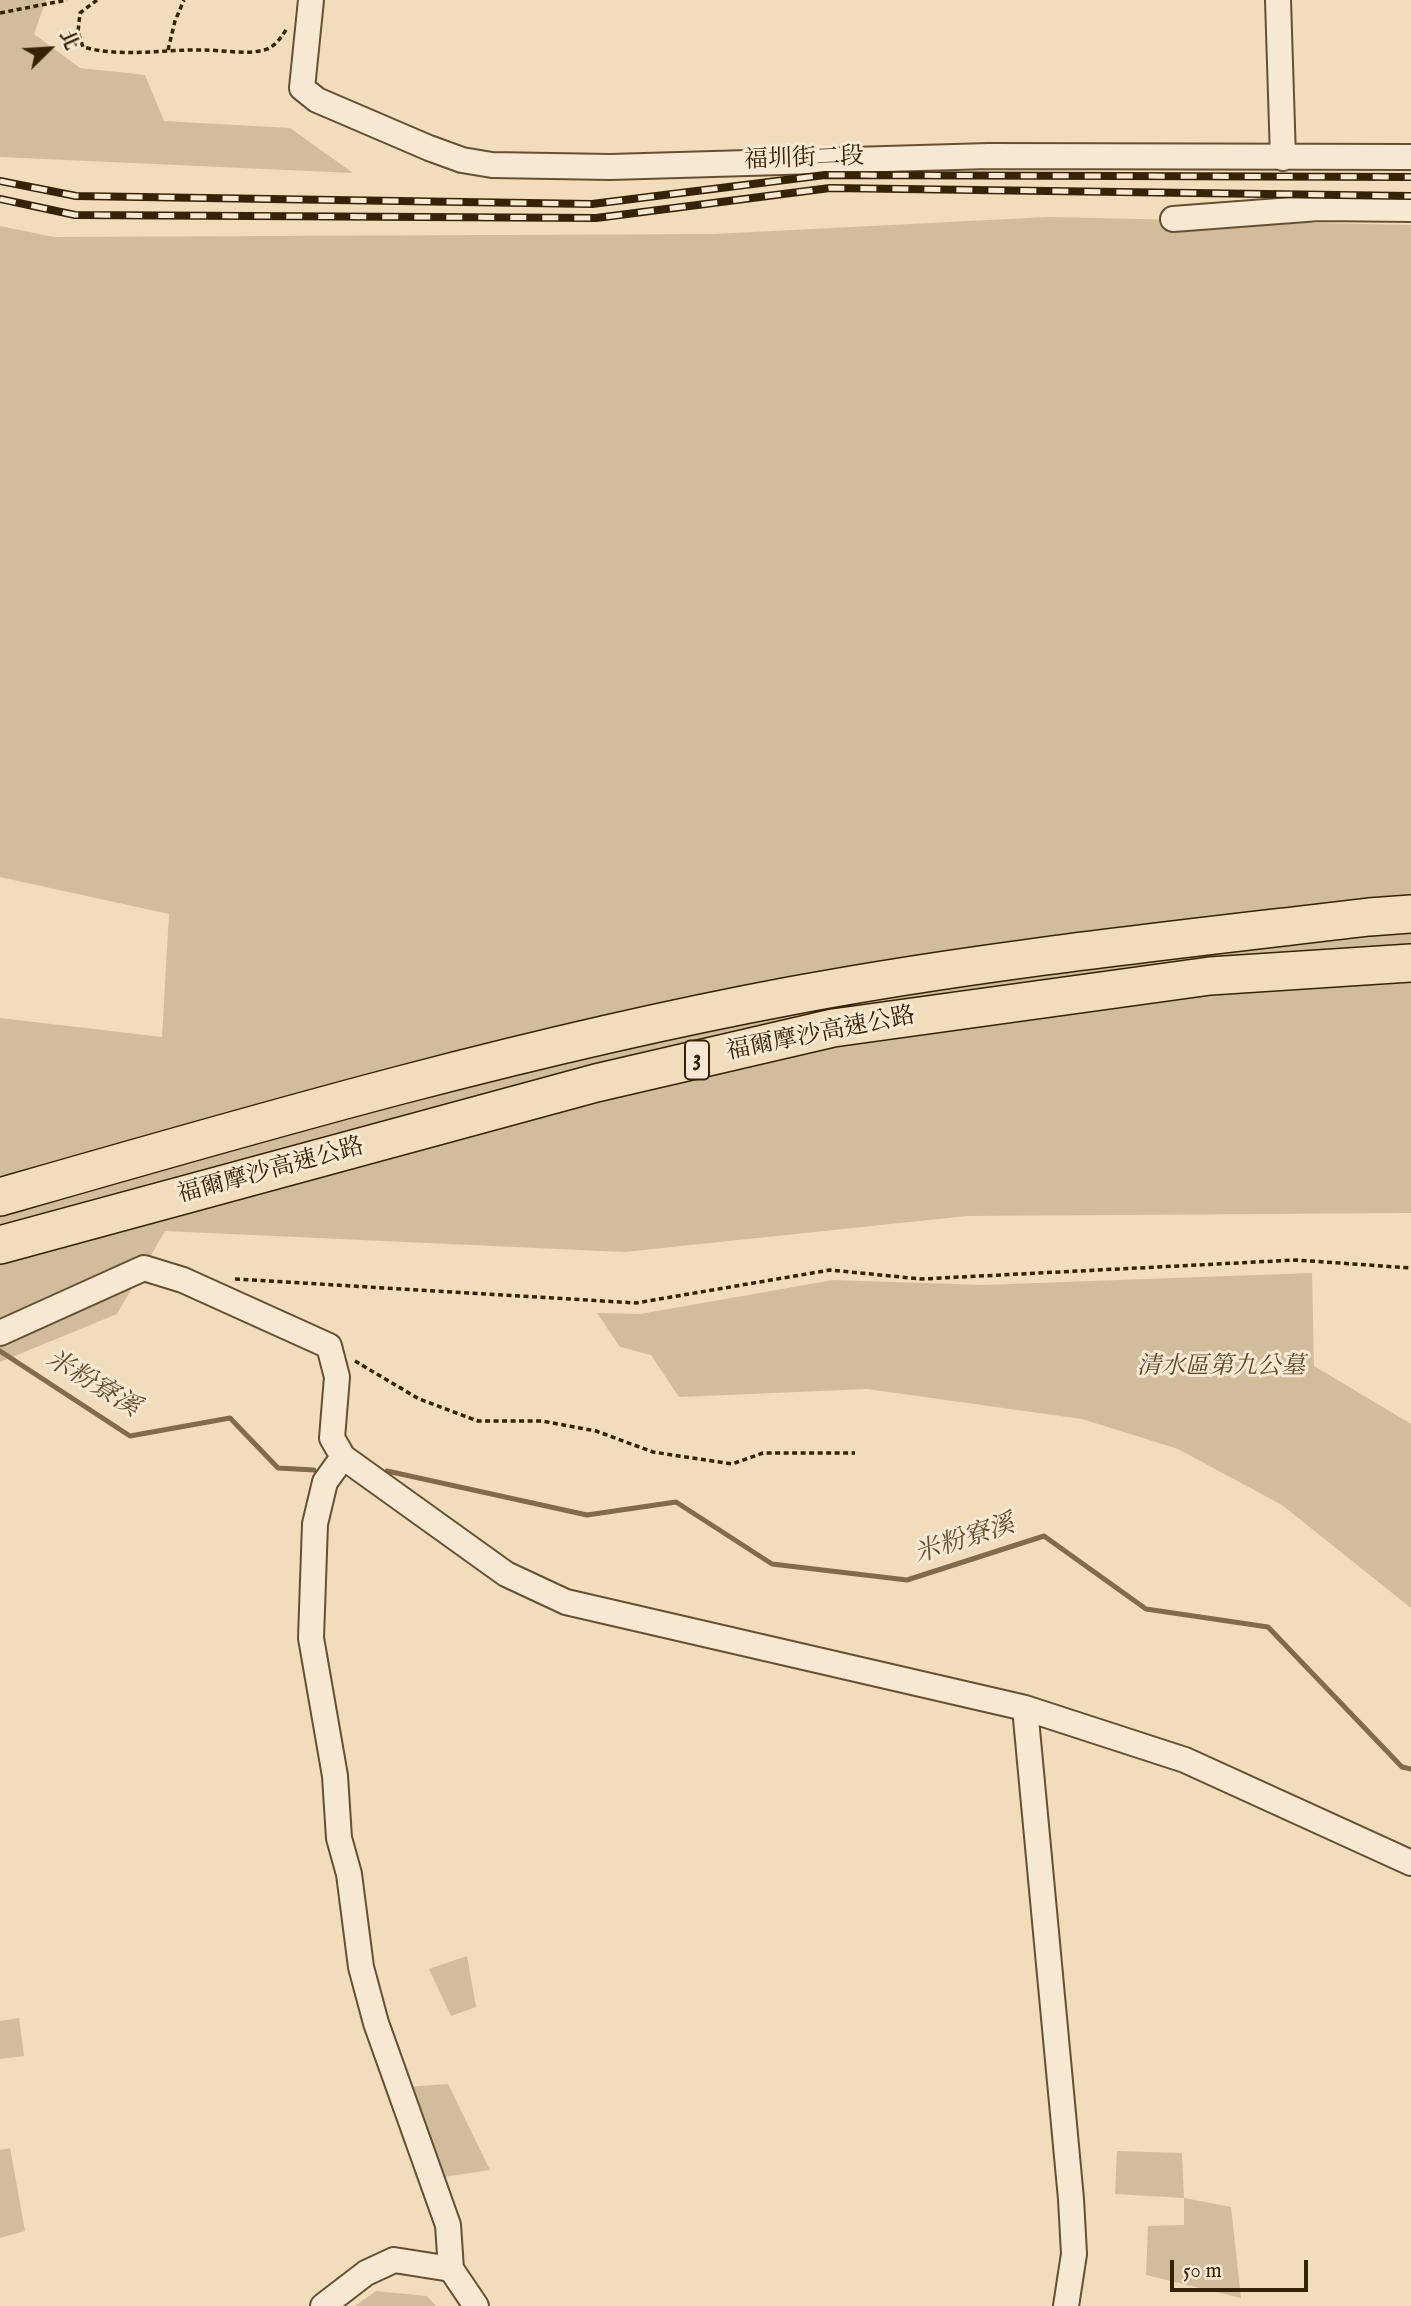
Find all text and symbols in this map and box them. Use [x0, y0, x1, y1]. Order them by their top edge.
north arrow [14, 14, 84, 84]
text: 北 [53, 27, 83, 54]
street label: 福圳街二段 [744, 144, 864, 176]
street label: 福爾摩沙高速公路 [724, 1003, 918, 1067]
road number: 3 [685, 1040, 709, 1079]
street label: 福爾摩沙高速公路 [175, 1133, 367, 1211]
water label: 米粉寮溪 [39, 1345, 145, 1425]
park label: 清水區第九公墓 [1137, 1354, 1305, 1382]
water label: 米粉寮溪 [911, 1510, 1019, 1572]
scale bar [1173, 2246, 1311, 2290]
text: 50 m [1183, 2258, 1222, 2285]

